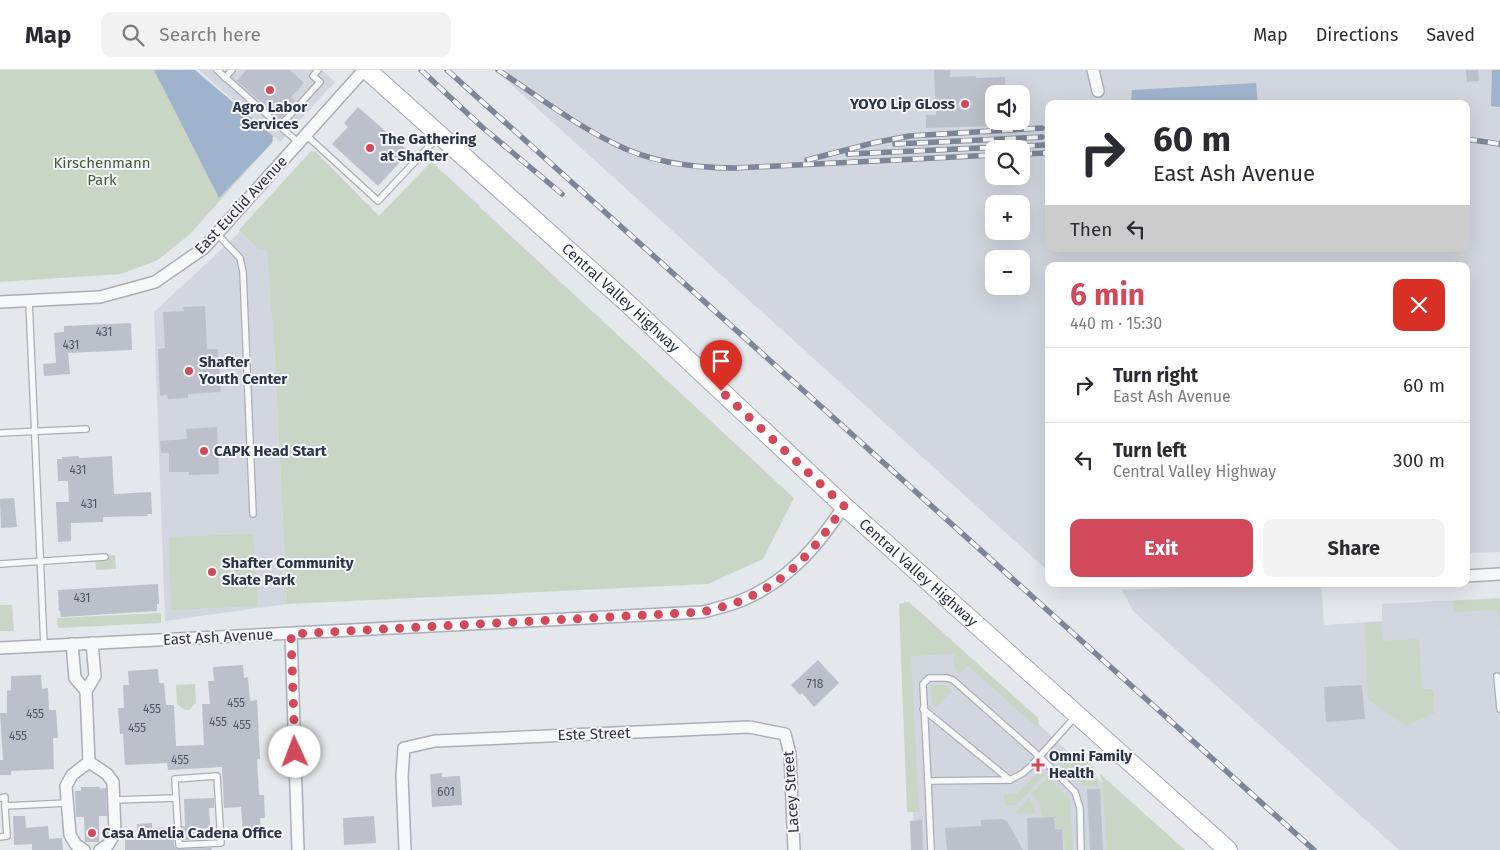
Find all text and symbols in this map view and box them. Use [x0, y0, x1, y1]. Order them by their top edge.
search box [101, 12, 451, 57]
text: Map [25, 21, 71, 49]
icon: search [119, 21, 147, 49]
text: Search here [159, 23, 261, 46]
text: Map [1253, 24, 1288, 46]
text: Directions [1316, 24, 1398, 46]
text: Saved [1426, 24, 1475, 46]
marker: Agro Labor Services [264, 84, 276, 96]
map controls [985, 85, 1030, 295]
button: sound [985, 85, 1030, 130]
place label: YOYO Lip GLoss [849, 95, 955, 113]
place label: Agro Labor Services [232, 98, 308, 133]
marker: YOYO Lip GLoss [959, 98, 971, 110]
text: 60 m [1153, 118, 1231, 160]
icon: right [1070, 120, 1135, 185]
place label: The Gathering at Shafter [380, 130, 477, 165]
button: search [985, 140, 1030, 185]
marker: The Gathering at Shafter [364, 142, 376, 154]
street label: East Euclid Avenue [191, 152, 291, 258]
park label: Kirschenmann Park [53, 154, 151, 189]
text: East Ash Avenue [1153, 160, 1315, 187]
button: + [985, 195, 1030, 240]
icon: left [1122, 215, 1150, 243]
text: Then [1070, 218, 1112, 241]
street label: Central Valley Highway [558, 240, 684, 357]
button: − [985, 250, 1030, 295]
text: 6 min [1070, 277, 1145, 313]
button: close [1393, 279, 1445, 331]
text: 440 m · 15:30 [1070, 314, 1162, 333]
house number: 431 [95, 325, 113, 339]
house number: 431 [62, 338, 80, 352]
pin [700, 340, 742, 391]
icon: arrive [707, 347, 735, 375]
place label: Shafter Youth Center [198, 353, 288, 388]
text: Turn right [1113, 364, 1198, 387]
marker: Shafter Youth Center [183, 365, 195, 377]
icon: right [1070, 371, 1098, 399]
text: 60 m [1403, 374, 1445, 397]
text: East Ash Avenue [1113, 387, 1231, 406]
text: Turn left [1113, 439, 1187, 462]
place label: CAPK Head Start [214, 442, 327, 460]
marker: CAPK Head Start [198, 445, 210, 457]
icon: left [1070, 446, 1098, 474]
text: 300 m [1393, 449, 1445, 472]
text: Central Valley Highway [1113, 462, 1276, 481]
house number: 431 [69, 463, 87, 477]
house number: 431 [80, 497, 98, 511]
street label: Central Valley Highway [855, 515, 982, 631]
button: Exit [1070, 519, 1253, 577]
button: Share [1263, 519, 1445, 577]
place label: Shafter Community Skate Park [222, 554, 354, 589]
marker: Shafter Community Skate Park [206, 566, 218, 578]
house number: 431 [73, 591, 91, 605]
street label: East Ash Avenue [162, 625, 274, 649]
house number: 718 [807, 677, 824, 691]
house number: 455 [227, 696, 245, 710]
house number: 455 [143, 702, 161, 716]
house number: 455 [26, 707, 44, 721]
house number: 455 [209, 715, 227, 729]
house number: 455 [233, 718, 251, 732]
house number: 455 [128, 721, 146, 735]
street label: Este Street [557, 724, 631, 744]
position arrow [268, 725, 320, 777]
house number: 455 [9, 729, 27, 743]
place label: Omni Family Health [1049, 747, 1132, 782]
street label: Lacey Street [779, 750, 803, 834]
house number: 455 [171, 753, 189, 767]
marker: Omni Family Health [1031, 758, 1045, 772]
house number: 601 [437, 785, 455, 799]
place label: Casa Amelia Cadena Office [102, 824, 282, 842]
marker: Casa Amelia Cadena Office [86, 827, 98, 839]

